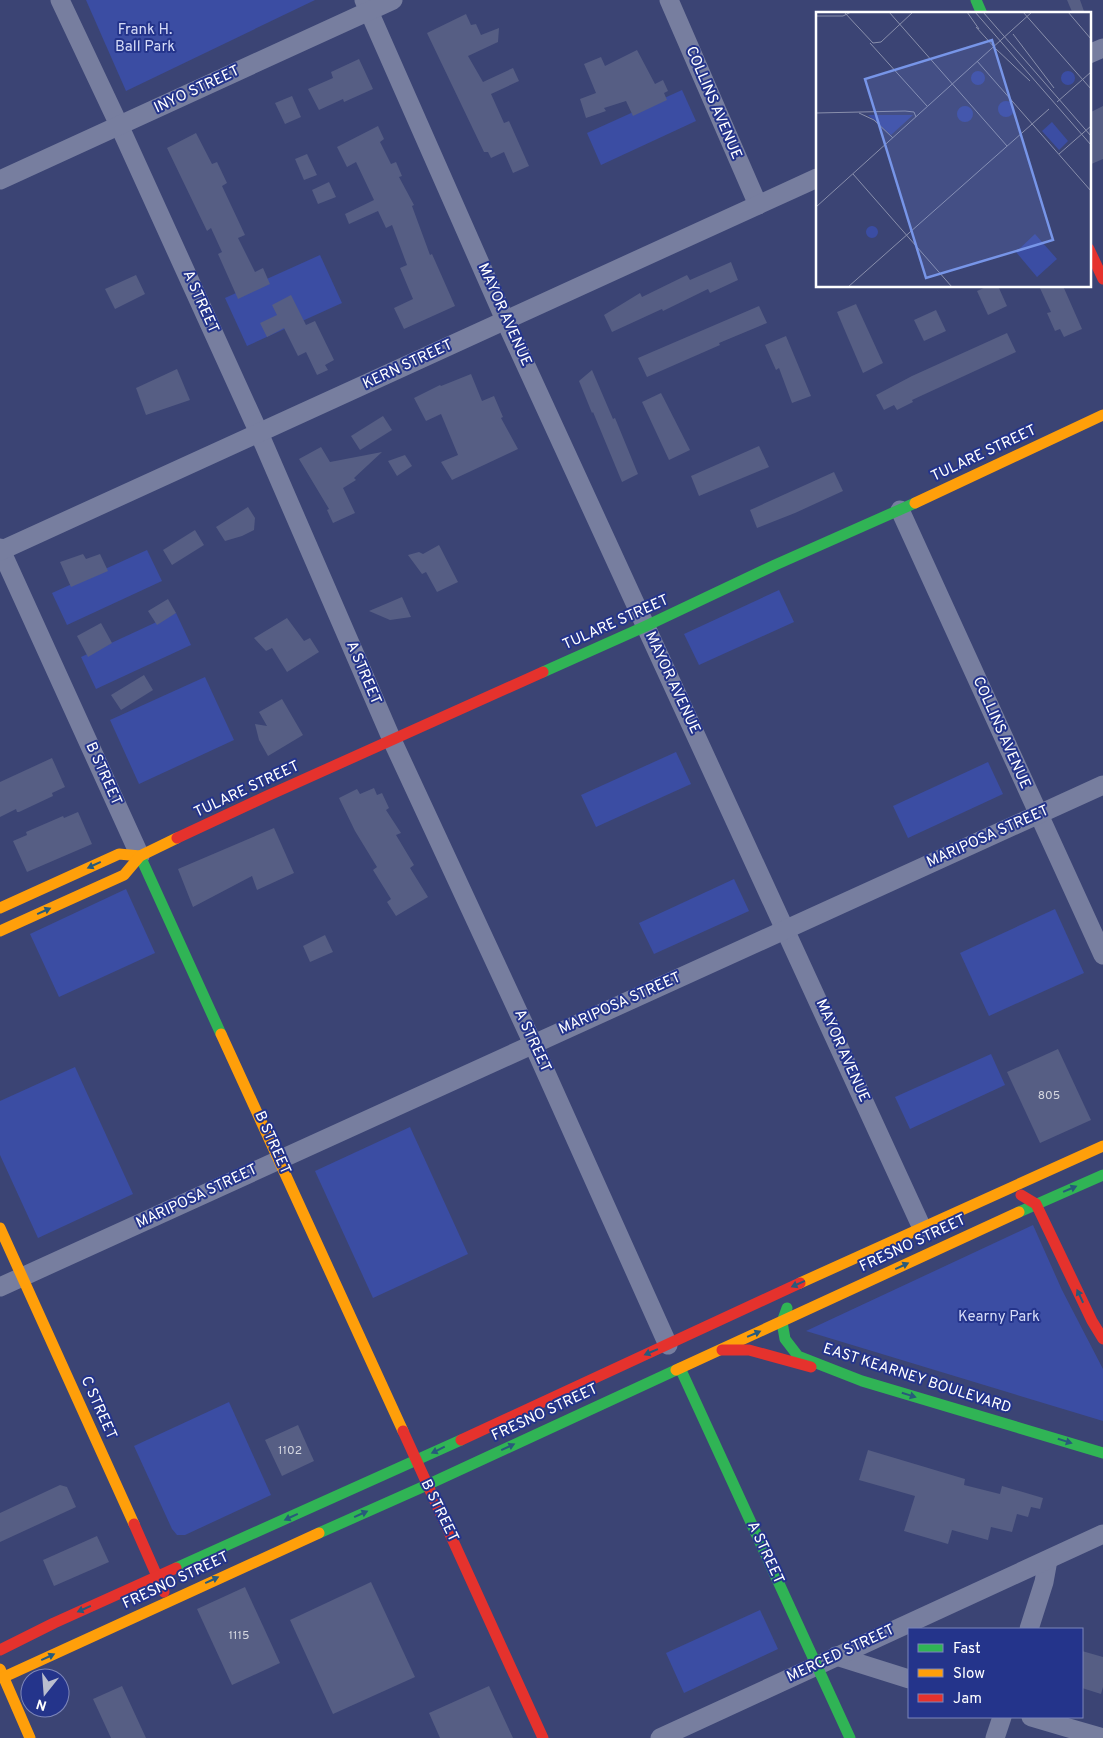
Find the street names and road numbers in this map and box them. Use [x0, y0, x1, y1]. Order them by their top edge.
street label: COLLINS AVENUE [681, 44, 745, 162]
street label: INYO STREET [151, 62, 243, 118]
street label: MAYOR AVENUE [473, 260, 535, 370]
street label: A STREET [178, 267, 222, 337]
street label: KERN STREET [360, 336, 456, 394]
street label: TULARE STREET [928, 421, 1040, 487]
street label: TULARE STREET [560, 591, 672, 655]
street label: MAYOR AVENUE [640, 629, 704, 737]
street label: A STREET [341, 638, 385, 708]
street label: COLLINS AVENUE [968, 674, 1034, 792]
street label: B STREET [81, 739, 125, 809]
street label: TULARE STREET [191, 757, 303, 823]
street label: MARIPOSA STREET [924, 802, 1052, 872]
street label: MARIPOSA STREET [556, 969, 684, 1039]
street label: MAYOR AVENUE [811, 996, 873, 1106]
street label: A STREET [509, 1007, 555, 1075]
street label: B STREET [250, 1108, 294, 1178]
street label: MARIPOSA STREET [133, 1161, 261, 1233]
street label: FRESNO STREET [857, 1211, 969, 1277]
street label: EAST KEARNEY BOULEVARD [821, 1340, 1013, 1418]
street label: C STREET [76, 1373, 120, 1443]
street label: FRESNO STREET [489, 1380, 601, 1446]
street label: B STREET [416, 1477, 462, 1545]
street label: A STREET [742, 1519, 788, 1587]
street label: FRESNO STREET [120, 1548, 232, 1614]
street label: MERCED STREET [784, 1621, 898, 1687]

